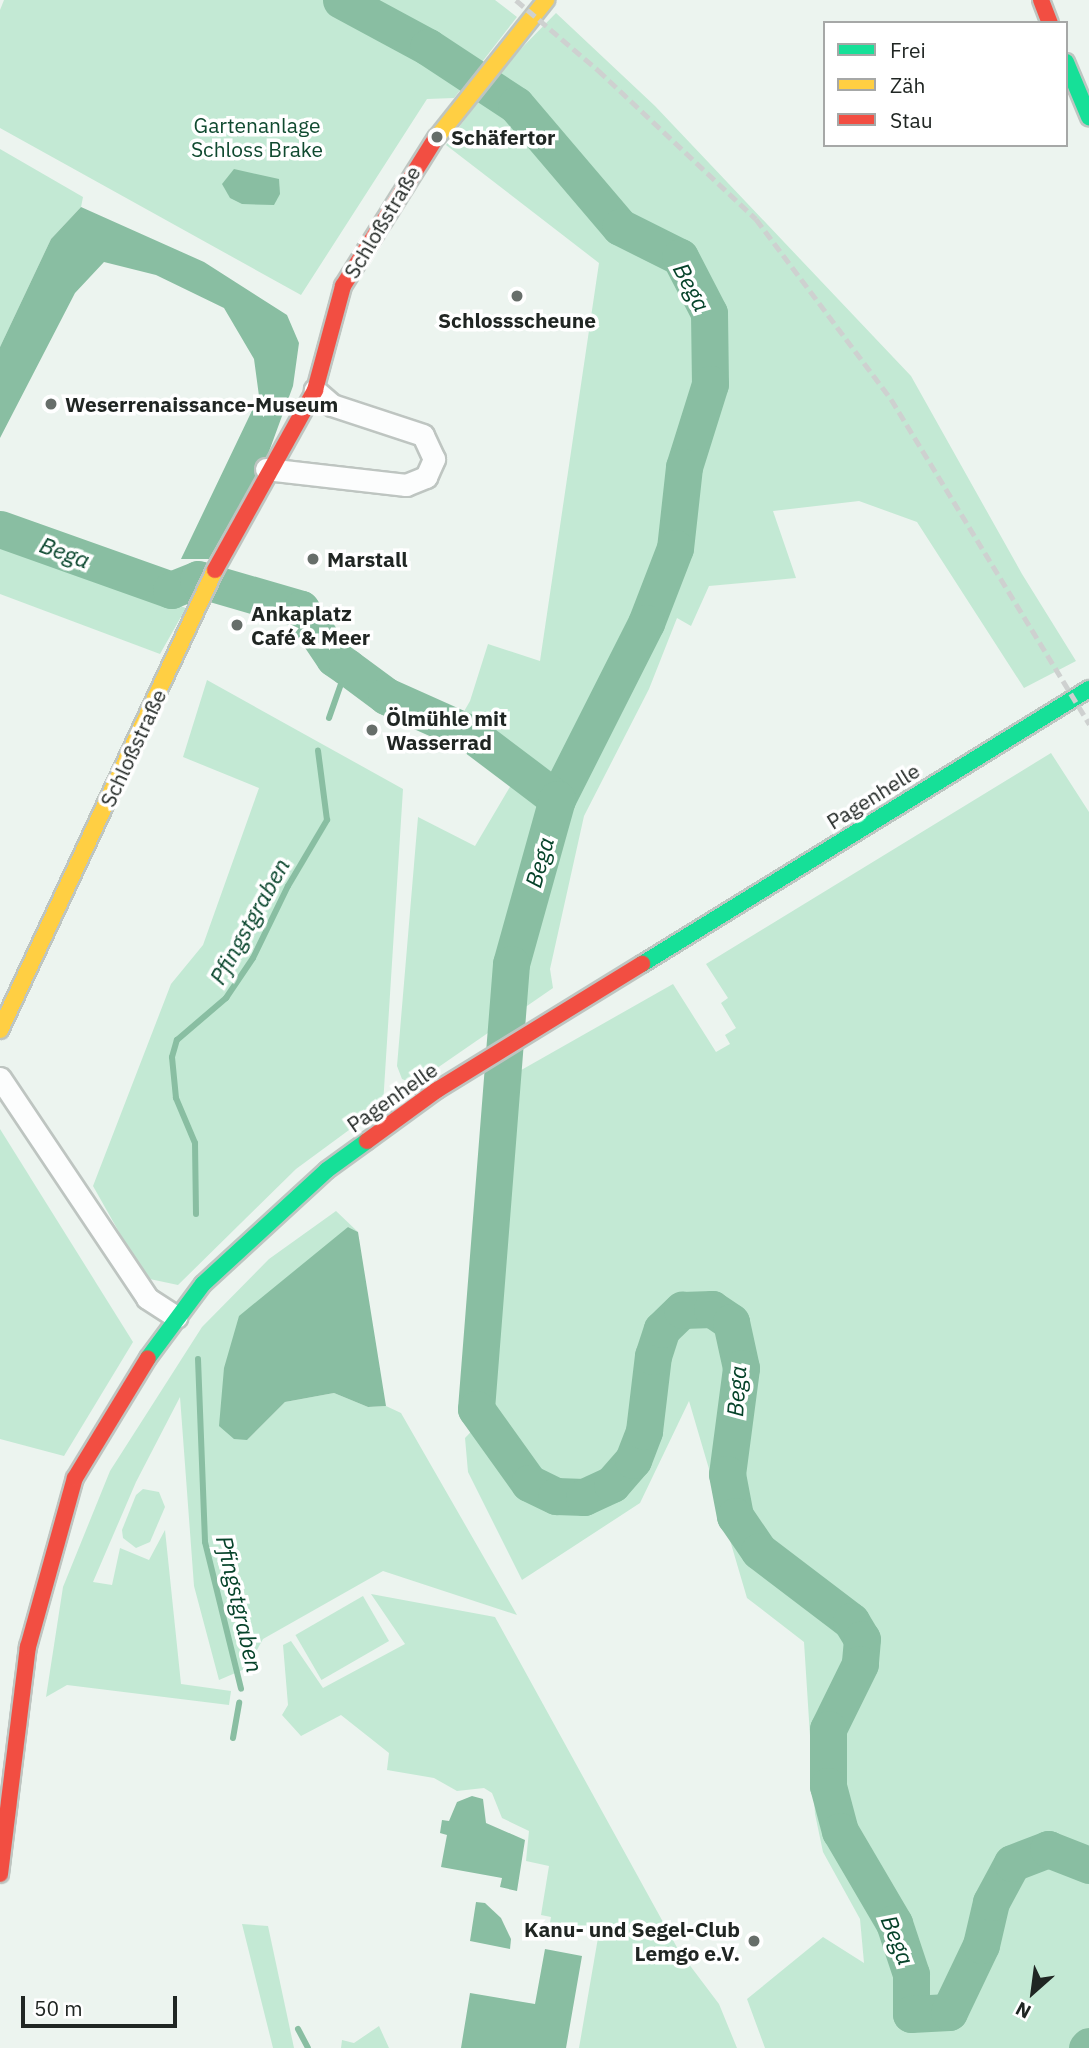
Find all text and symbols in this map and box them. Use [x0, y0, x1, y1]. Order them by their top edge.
legend [823, 21, 1068, 147]
text: Frei [890, 36, 926, 64]
text: Zäh [890, 71, 925, 99]
text: Stau [890, 106, 933, 134]
park label: Gartenanlage Schloss Brake [191, 112, 323, 162]
place label: Schäfertor [451, 124, 556, 150]
marker: Schäfertor [429, 129, 445, 145]
street label: Schloßstraße [339, 161, 425, 283]
water label: Bega [668, 258, 716, 316]
marker: Schlossscheune [509, 288, 525, 304]
place label: Schlossscheune [438, 307, 596, 333]
place label: Weserrenaissance-Museum [65, 391, 338, 417]
marker: Weserrenaissance-Museum [43, 396, 59, 412]
water label: Bega [36, 530, 94, 574]
place label: Marstall [327, 546, 408, 572]
marker: Marstall [305, 551, 321, 567]
place label: Ankaplatz Café & Meer [251, 600, 370, 650]
marker: Ankaplatz Café & Meer [229, 617, 245, 633]
street label: Schloßstraße [95, 685, 171, 811]
place label: Ölmühle mit Wasserrad [386, 705, 507, 755]
marker: Ölmühle mit Wasserrad [364, 722, 380, 738]
street label: Pagenhelle [822, 758, 924, 834]
water label: Bega [519, 834, 559, 890]
water label: Pfingstgraben [203, 853, 295, 989]
street label: Pagenhelle [342, 1057, 442, 1137]
water label: Bega [720, 1365, 752, 1417]
water label: Pfingstgraben [211, 1533, 269, 1675]
water label: Bega [876, 1911, 920, 1969]
place label: Kanu- und Segel-Club Lemgo e.V. [524, 1916, 740, 1966]
marker: Kanu- und Segel-Club Lemgo e.V. [746, 1933, 762, 1949]
north arrow [998, 1957, 1068, 2027]
scale bar [24, 1982, 180, 2026]
text: 50 m [34, 1994, 83, 2022]
text: N [1011, 1997, 1035, 2024]

